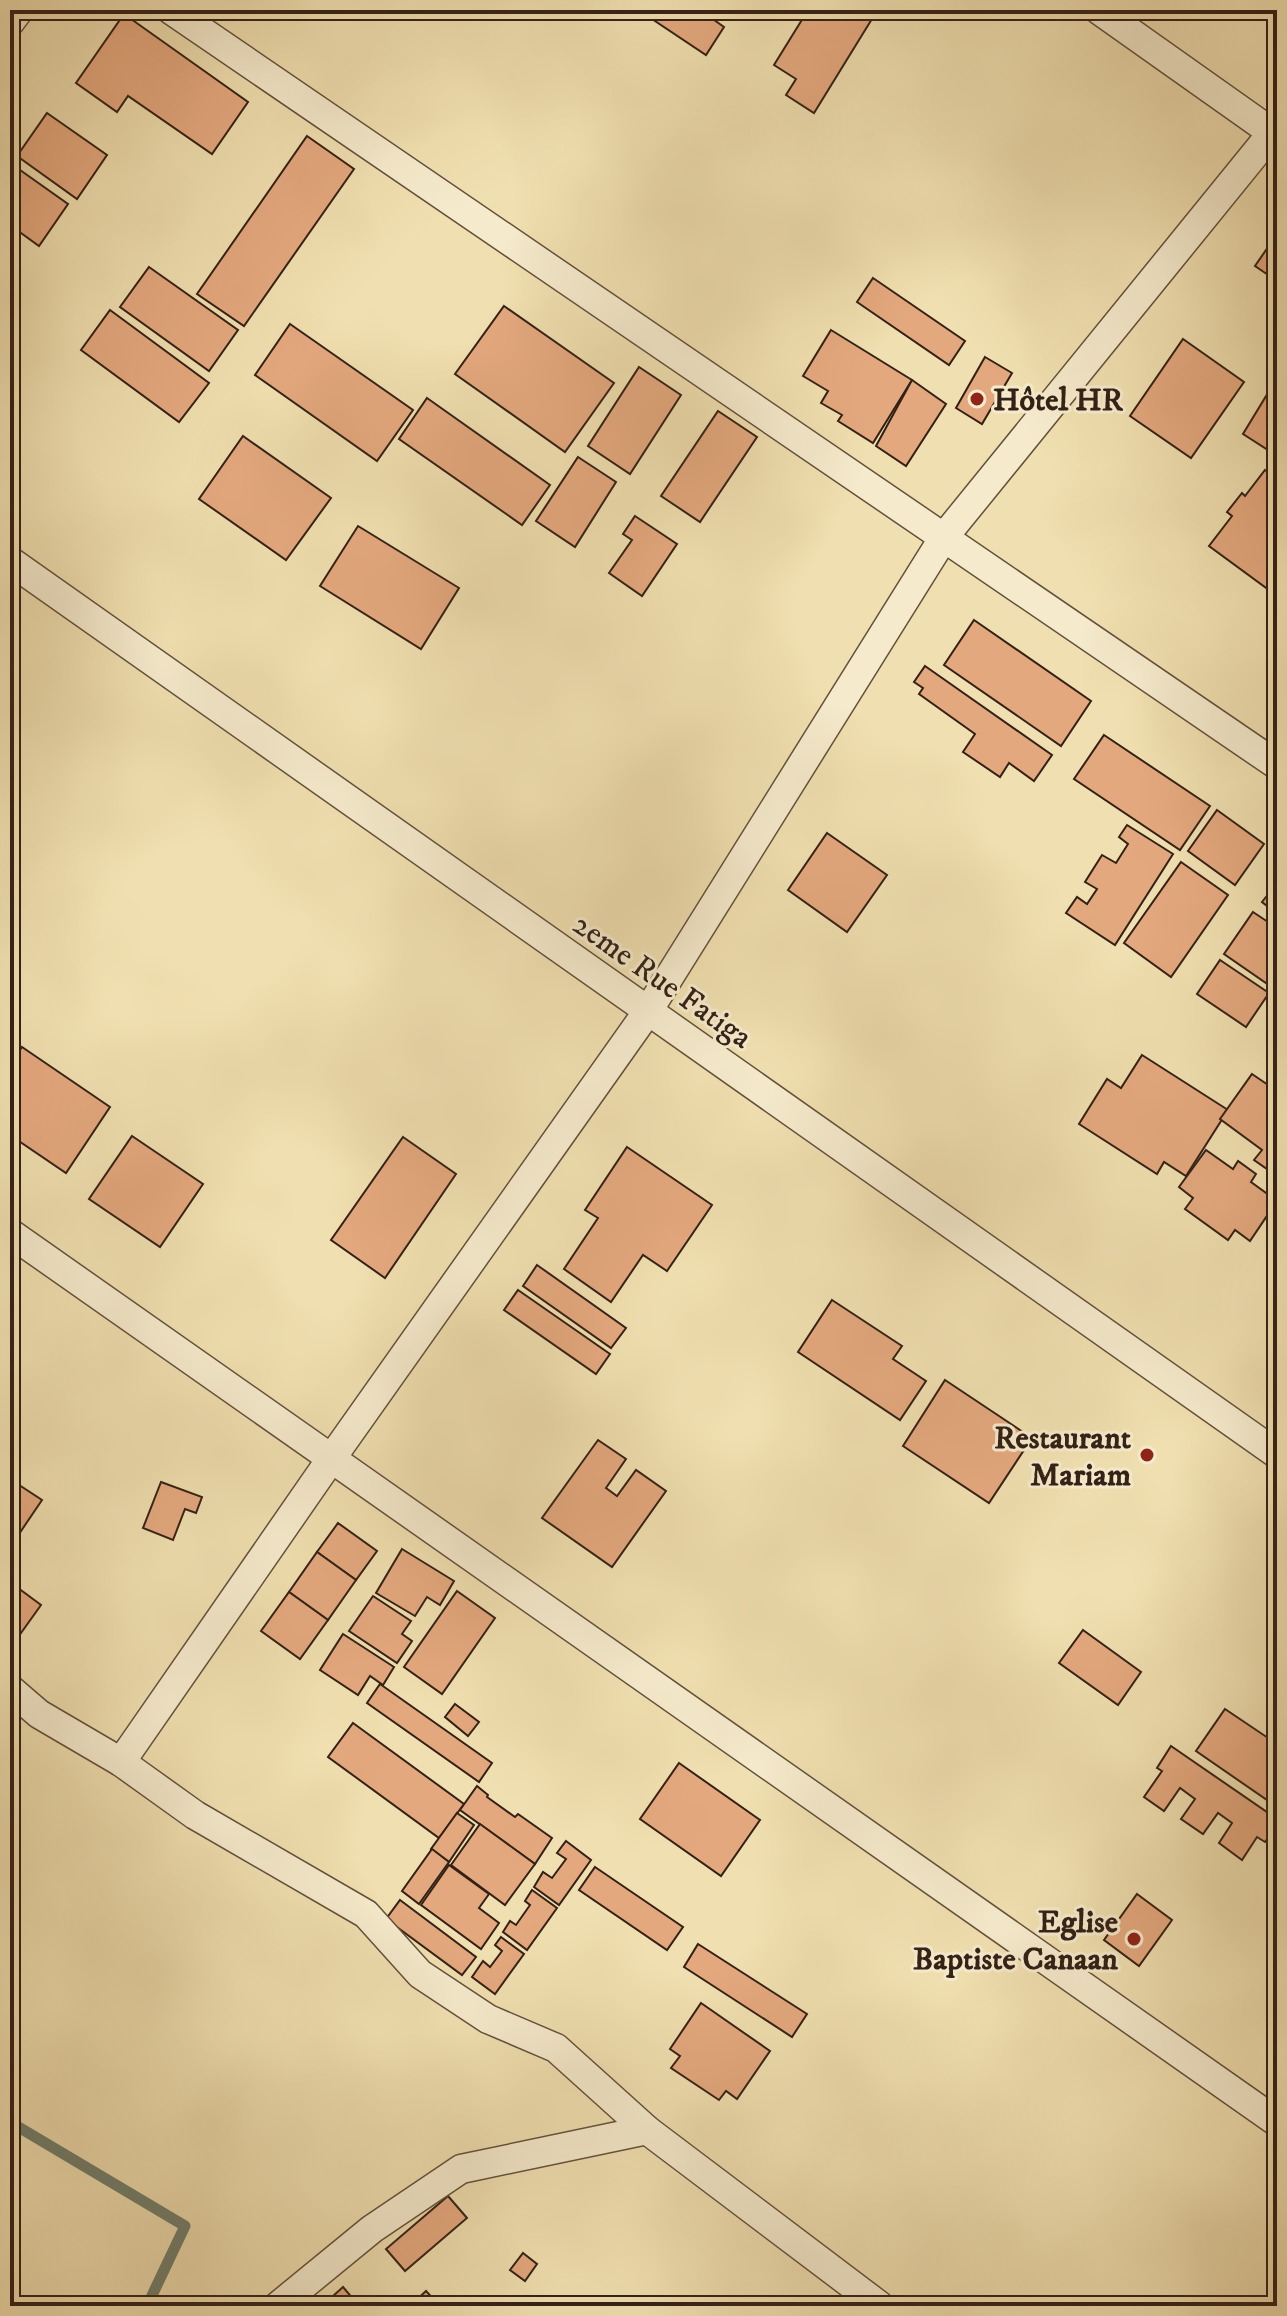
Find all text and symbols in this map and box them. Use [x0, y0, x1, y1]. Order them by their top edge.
place label: Hôtel HR [993, 381, 1124, 421]
marker: Hôtel HR [968, 390, 986, 408]
street label: 2eme Rue Fatiga [564, 905, 760, 1058]
place label: Restaurant Mariam [994, 1419, 1132, 1496]
marker: Restaurant Mariam [1138, 1446, 1156, 1464]
place label: Eglise Baptiste Canaan [913, 1903, 1118, 1980]
marker: Eglise Baptiste Canaan [1125, 1930, 1143, 1948]

